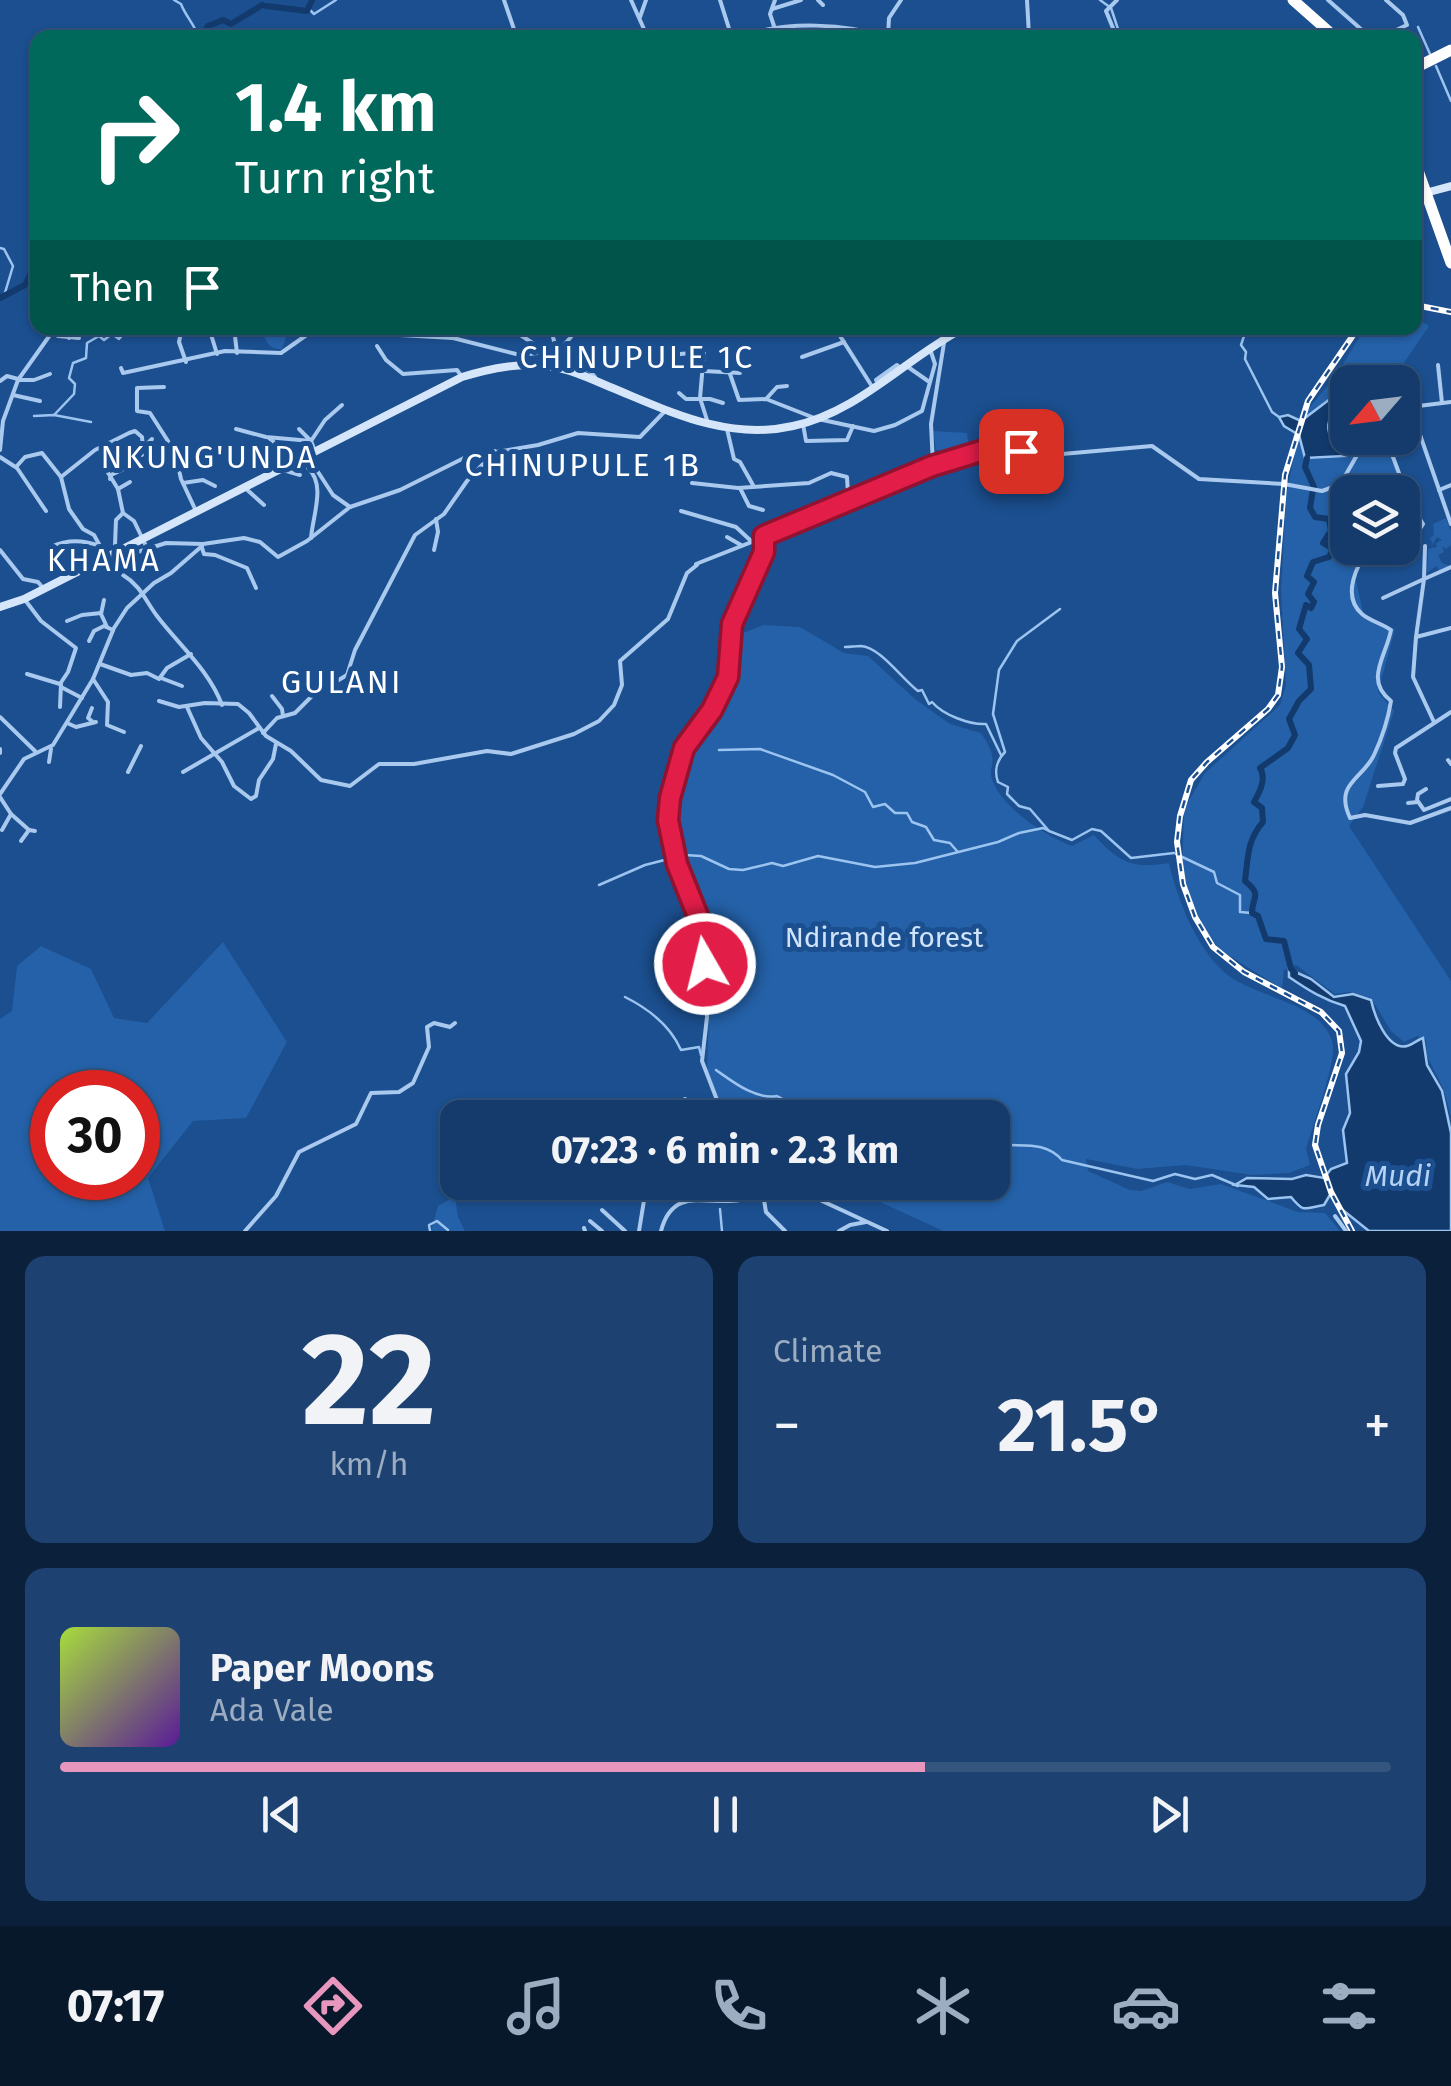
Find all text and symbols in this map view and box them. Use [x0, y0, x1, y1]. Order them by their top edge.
text: 1.4 km [235, 66, 437, 150]
icon: right [70, 70, 200, 200]
text: Turn right [235, 151, 434, 205]
icon: arrive [175, 260, 230, 315]
text: Then [70, 265, 155, 311]
district label: CHINUPULE 1C [519, 338, 755, 376]
north arrow [1330, 365, 1420, 455]
map controls [1330, 365, 1420, 565]
pin [979, 409, 1064, 494]
icon: arrive [994, 424, 1049, 479]
district label: NKUNG'UNDA [100, 438, 318, 476]
district label: CHINUPULE 1B [465, 446, 701, 484]
button: layers [1330, 475, 1420, 565]
district label: KHAMA [47, 541, 161, 579]
district label: GULANI [281, 663, 403, 701]
position arrow [653, 912, 757, 1016]
park label: Ndirande forest [785, 921, 984, 954]
speed limit sign: 30 [30, 1070, 160, 1200]
text: 07:23 · 6 min · 2.3 km [551, 1127, 899, 1173]
water label: Mudi [1365, 1158, 1432, 1194]
text: 22 [302, 1302, 436, 1458]
text: Climate [773, 1332, 882, 1370]
text: 21.5° [997, 1381, 1167, 1471]
text: − [773, 1393, 801, 1459]
text: + [1364, 1393, 1391, 1459]
text: km/h [329, 1445, 409, 1483]
text: Paper Moons [210, 1645, 434, 1691]
text: Ada Vale [210, 1691, 334, 1729]
icon: previous [254, 1787, 309, 1842]
icon: pause [698, 1787, 753, 1842]
icon: next [1142, 1787, 1197, 1842]
icon: directions [298, 1971, 368, 2041]
icon: music [501, 1971, 571, 2041]
icon: phone [704, 1971, 774, 2041]
icon: climate [908, 1971, 978, 2041]
icon: car [1111, 1971, 1181, 2041]
icon: filters [1314, 1971, 1384, 2041]
text: 07:17 [67, 1979, 164, 2033]

